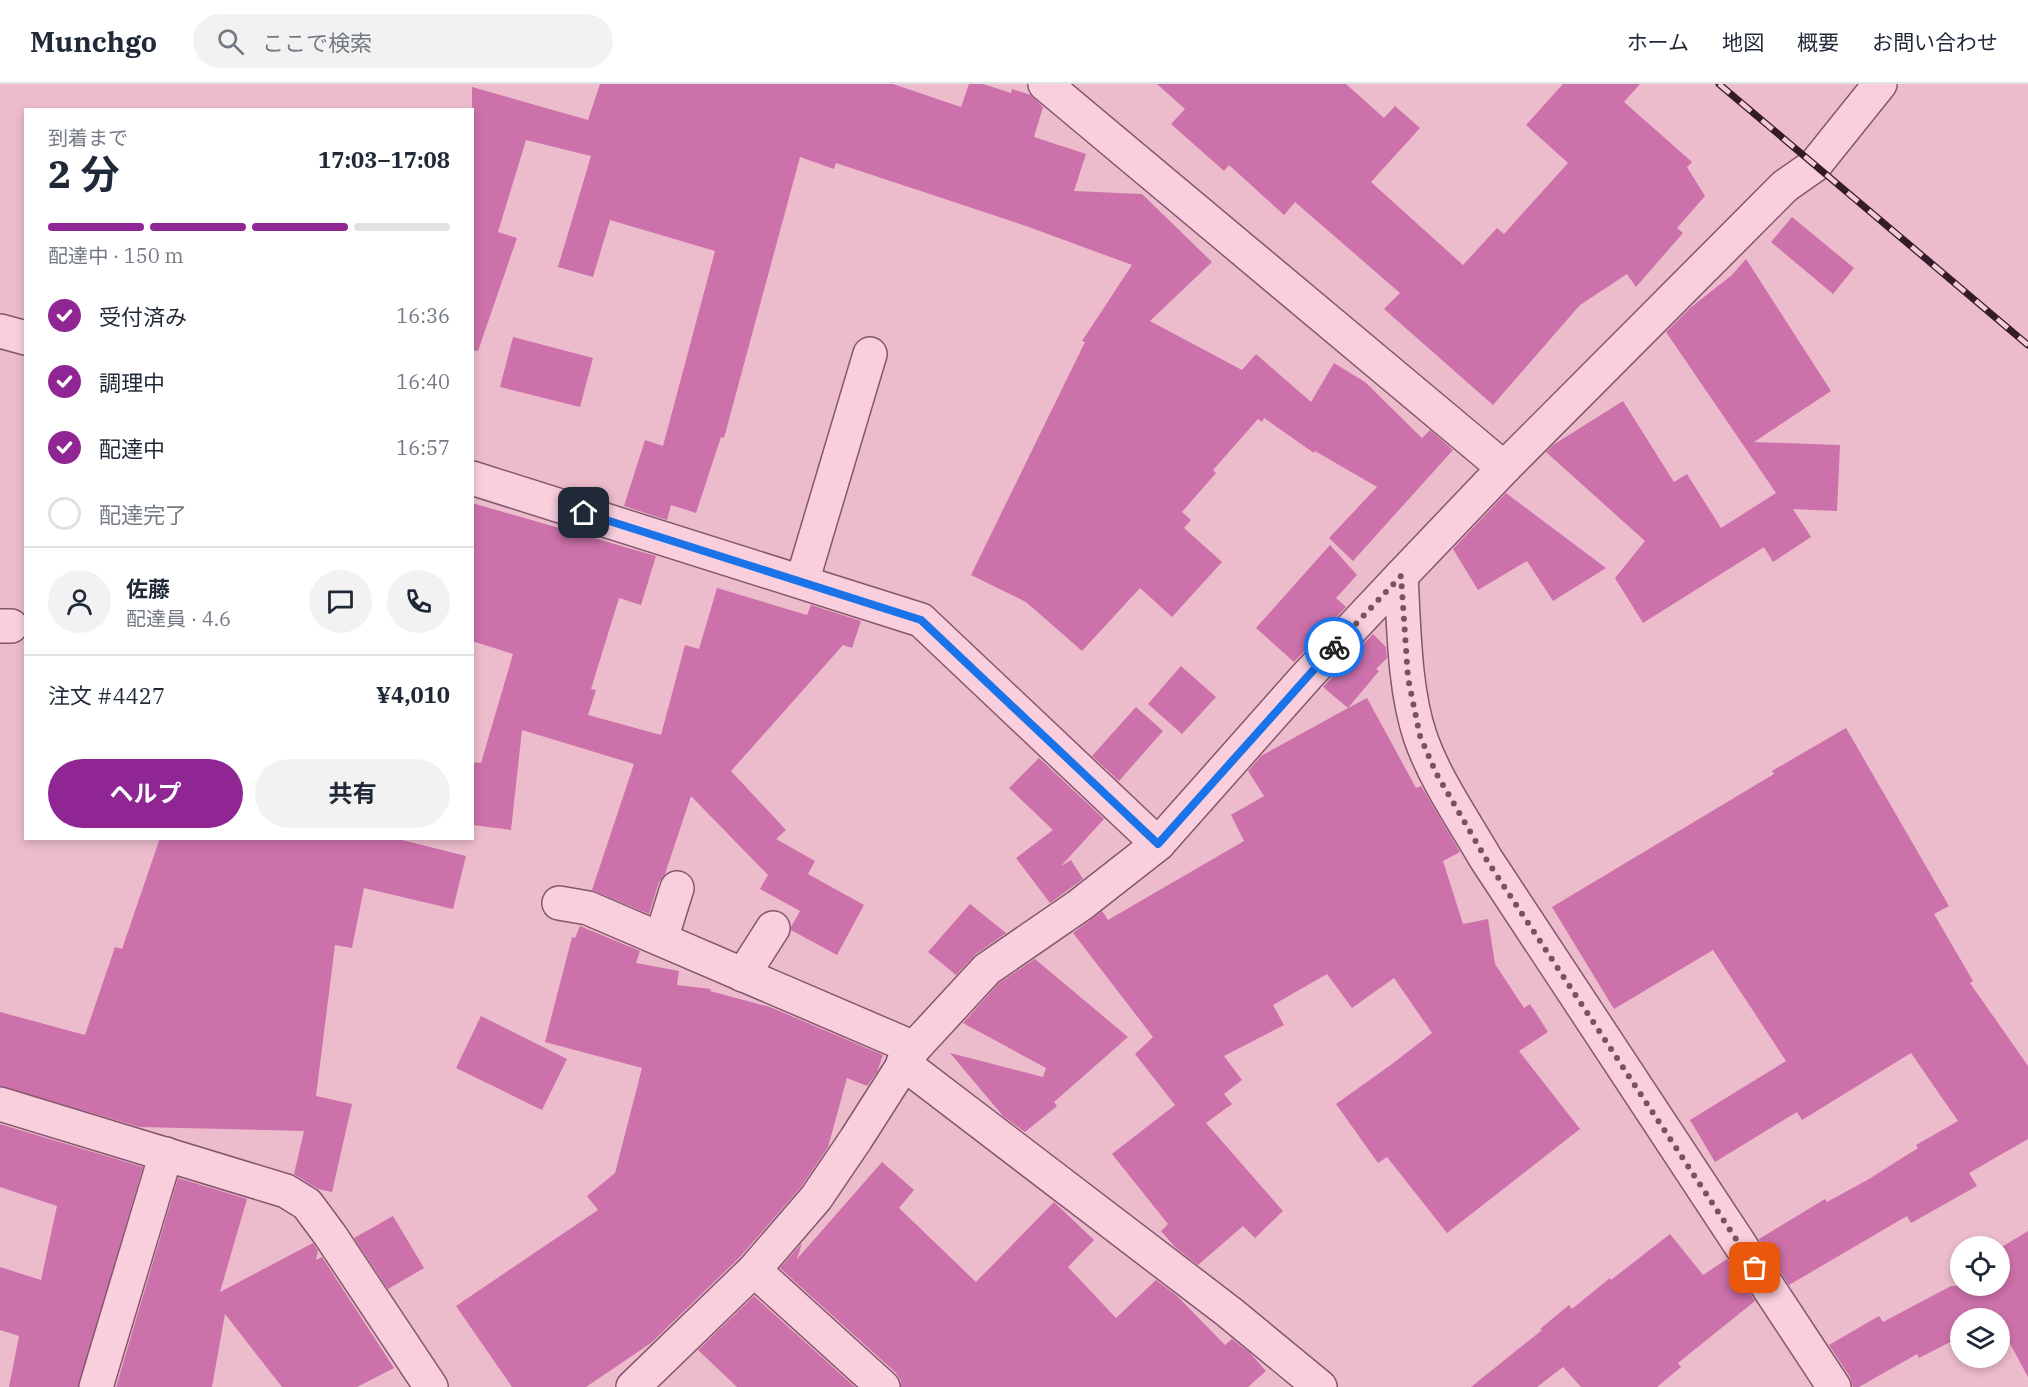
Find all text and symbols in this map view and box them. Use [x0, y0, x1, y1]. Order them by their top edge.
search box [193, 14, 613, 68]
text: Munchgo [30, 23, 157, 60]
icon: search [214, 25, 247, 58]
text: ここで検索 [262, 28, 372, 57]
text: ホーム [1627, 28, 1689, 56]
text: 地図 [1722, 28, 1764, 56]
text: 概要 [1797, 28, 1839, 56]
text: お問い合わせ [1872, 28, 1998, 56]
text: 到着まで [48, 124, 128, 151]
text: 17:03–17:08 [318, 145, 450, 174]
text: 2 分 [48, 148, 119, 199]
text: 配達中 · 150 m [48, 242, 183, 269]
icon: check [48, 299, 81, 332]
text: 受付済み [99, 302, 187, 331]
text: 16:36 [396, 302, 450, 329]
icon: check [48, 365, 81, 398]
text: 調理中 [99, 368, 165, 397]
text: 16:40 [396, 368, 450, 395]
icon: check [48, 431, 81, 464]
text: 配達中 [99, 434, 165, 463]
text: 16:57 [396, 434, 450, 461]
pin [558, 487, 609, 538]
icon: home [567, 496, 600, 529]
text: 配達完了 [99, 500, 187, 529]
button: person [48, 570, 111, 633]
button: chat [309, 570, 372, 633]
button: phone [387, 570, 450, 633]
text: 佐藤 [126, 574, 170, 603]
text: 配達員 · 4.6 [126, 605, 231, 632]
courier [1304, 617, 1364, 677]
icon: bike [1318, 631, 1351, 664]
text: ¥4,010 [376, 680, 450, 709]
text: 注文 #4427 [48, 681, 165, 710]
button: ヘルプ [48, 759, 243, 828]
button: 共有 [255, 759, 450, 828]
map controls [1950, 1236, 2010, 1368]
button: locate [1950, 1236, 2010, 1296]
pin [1729, 1242, 1780, 1293]
icon: bag [1738, 1251, 1771, 1284]
button: layers [1950, 1308, 2010, 1368]

